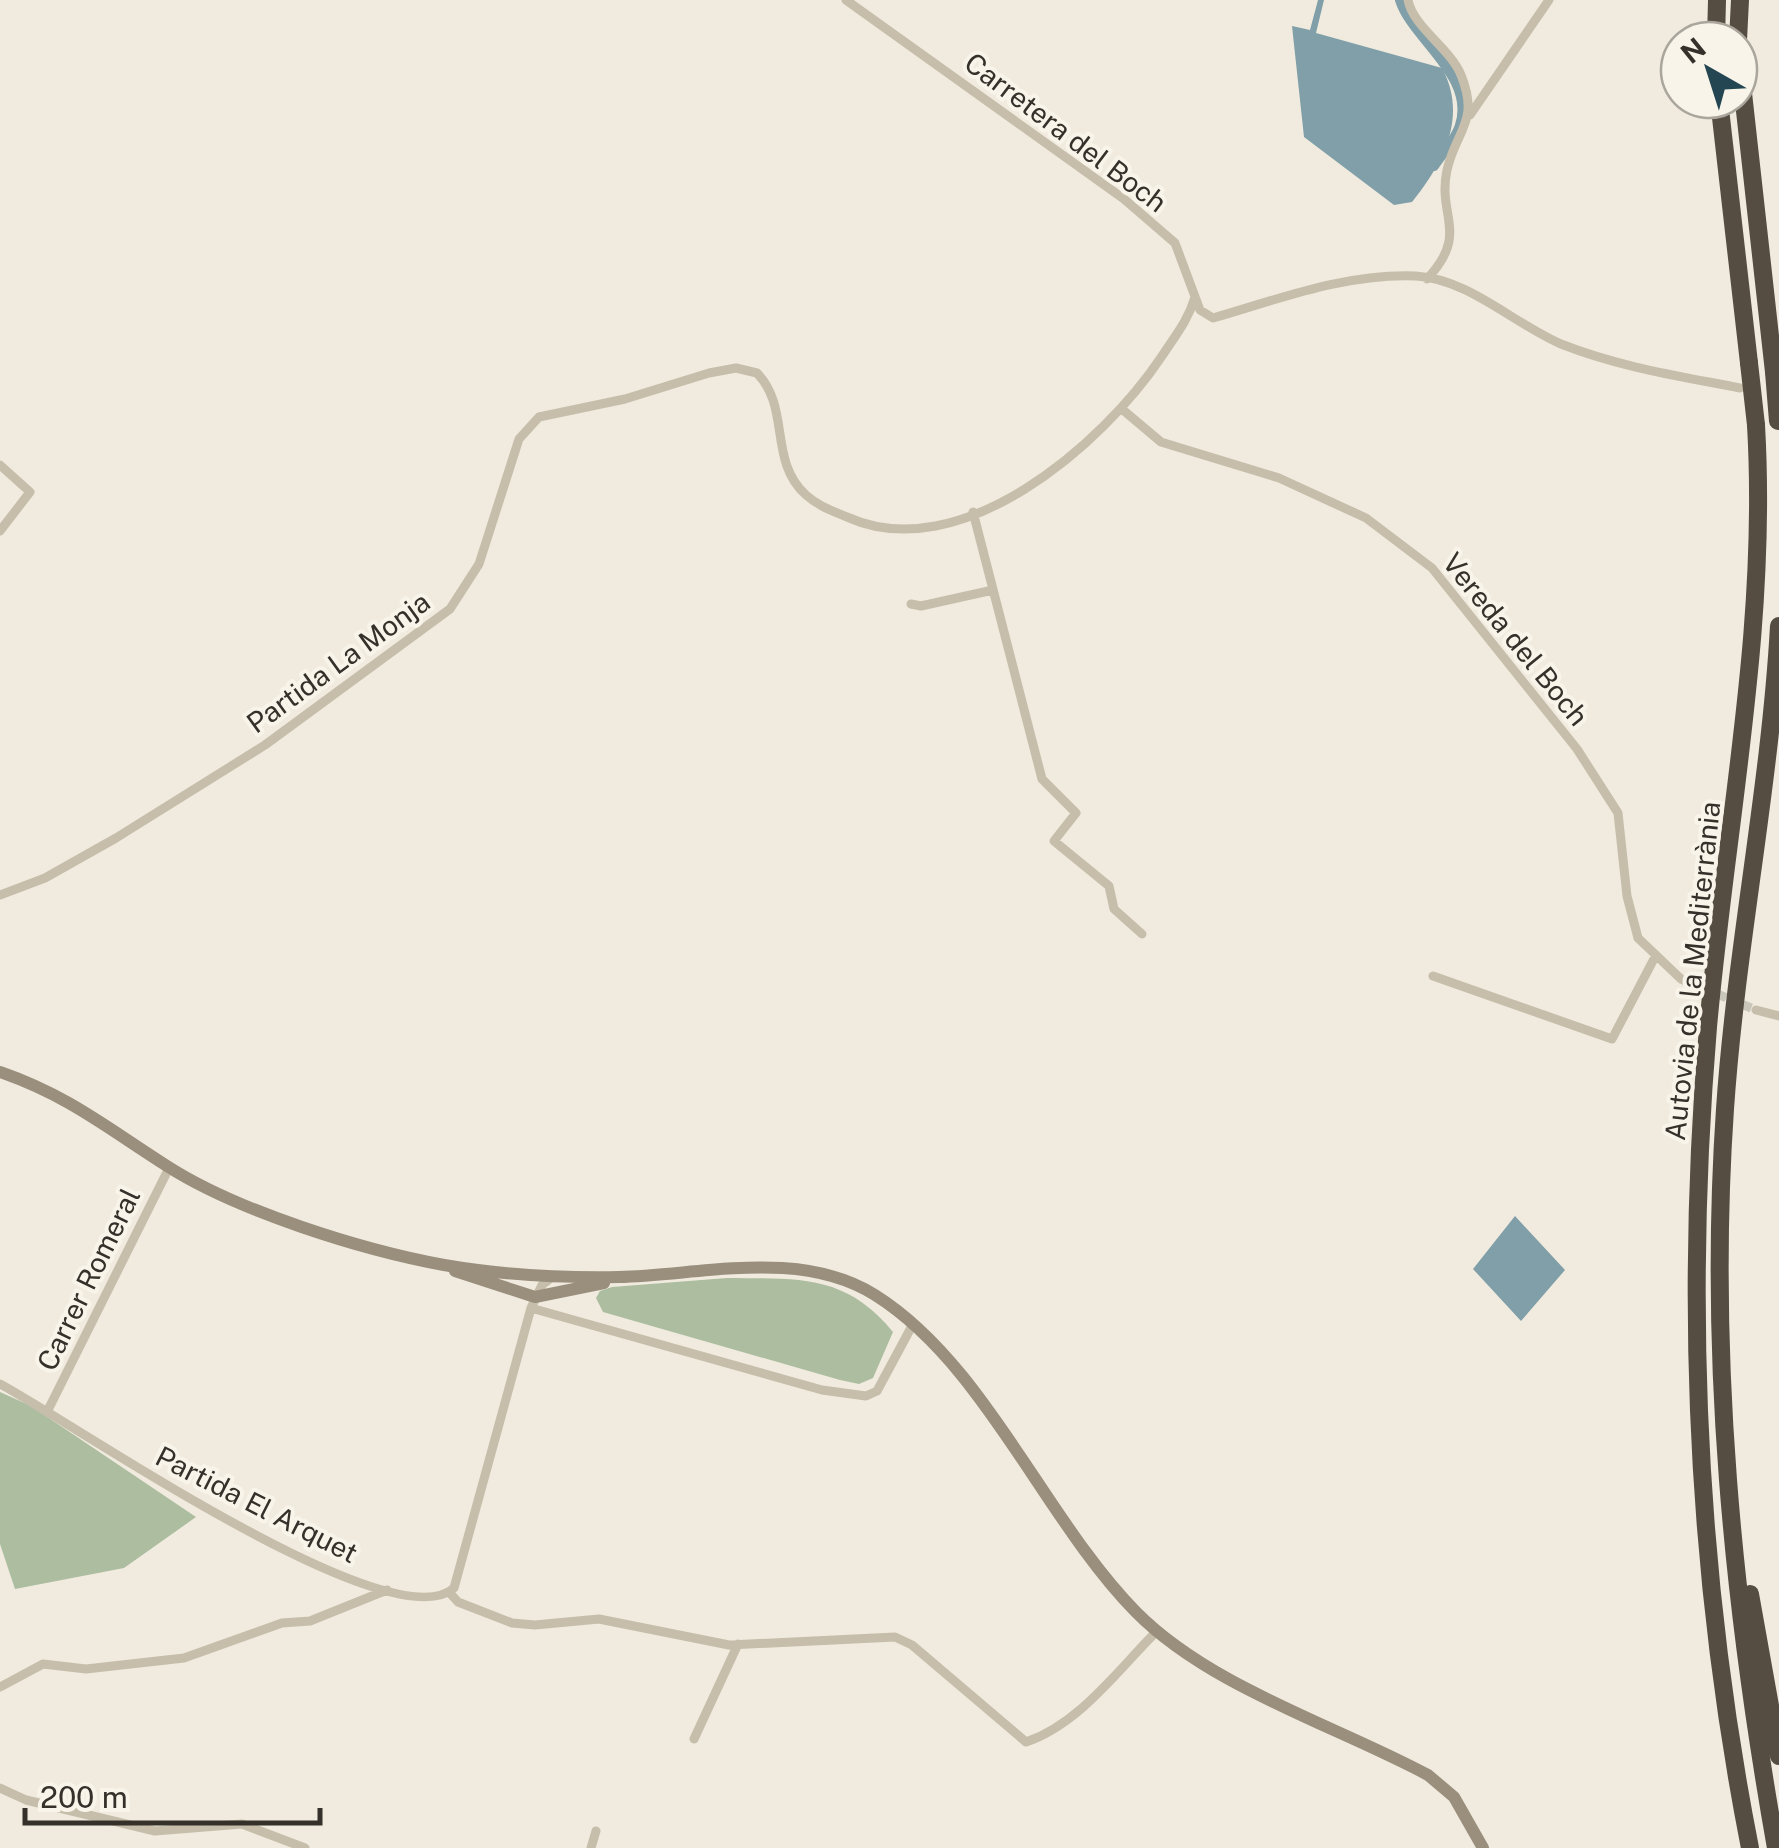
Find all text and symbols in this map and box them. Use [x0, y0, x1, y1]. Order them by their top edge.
north arrow [1659, 20, 1759, 120]
text: N [1674, 30, 1712, 70]
street label: Carretera del Boch [959, 45, 1173, 219]
street label: Vereda del Boch [1436, 546, 1596, 732]
street label: Partida La Monja [240, 585, 436, 739]
street label: Autovia de la Mediterrània [1658, 800, 1726, 1142]
street label: Carrer Romeral [30, 1182, 146, 1376]
street label: Partida El Arquet [150, 1439, 364, 1569]
scale bar [25, 1763, 320, 1825]
text: 200 m [40, 1779, 128, 1815]

